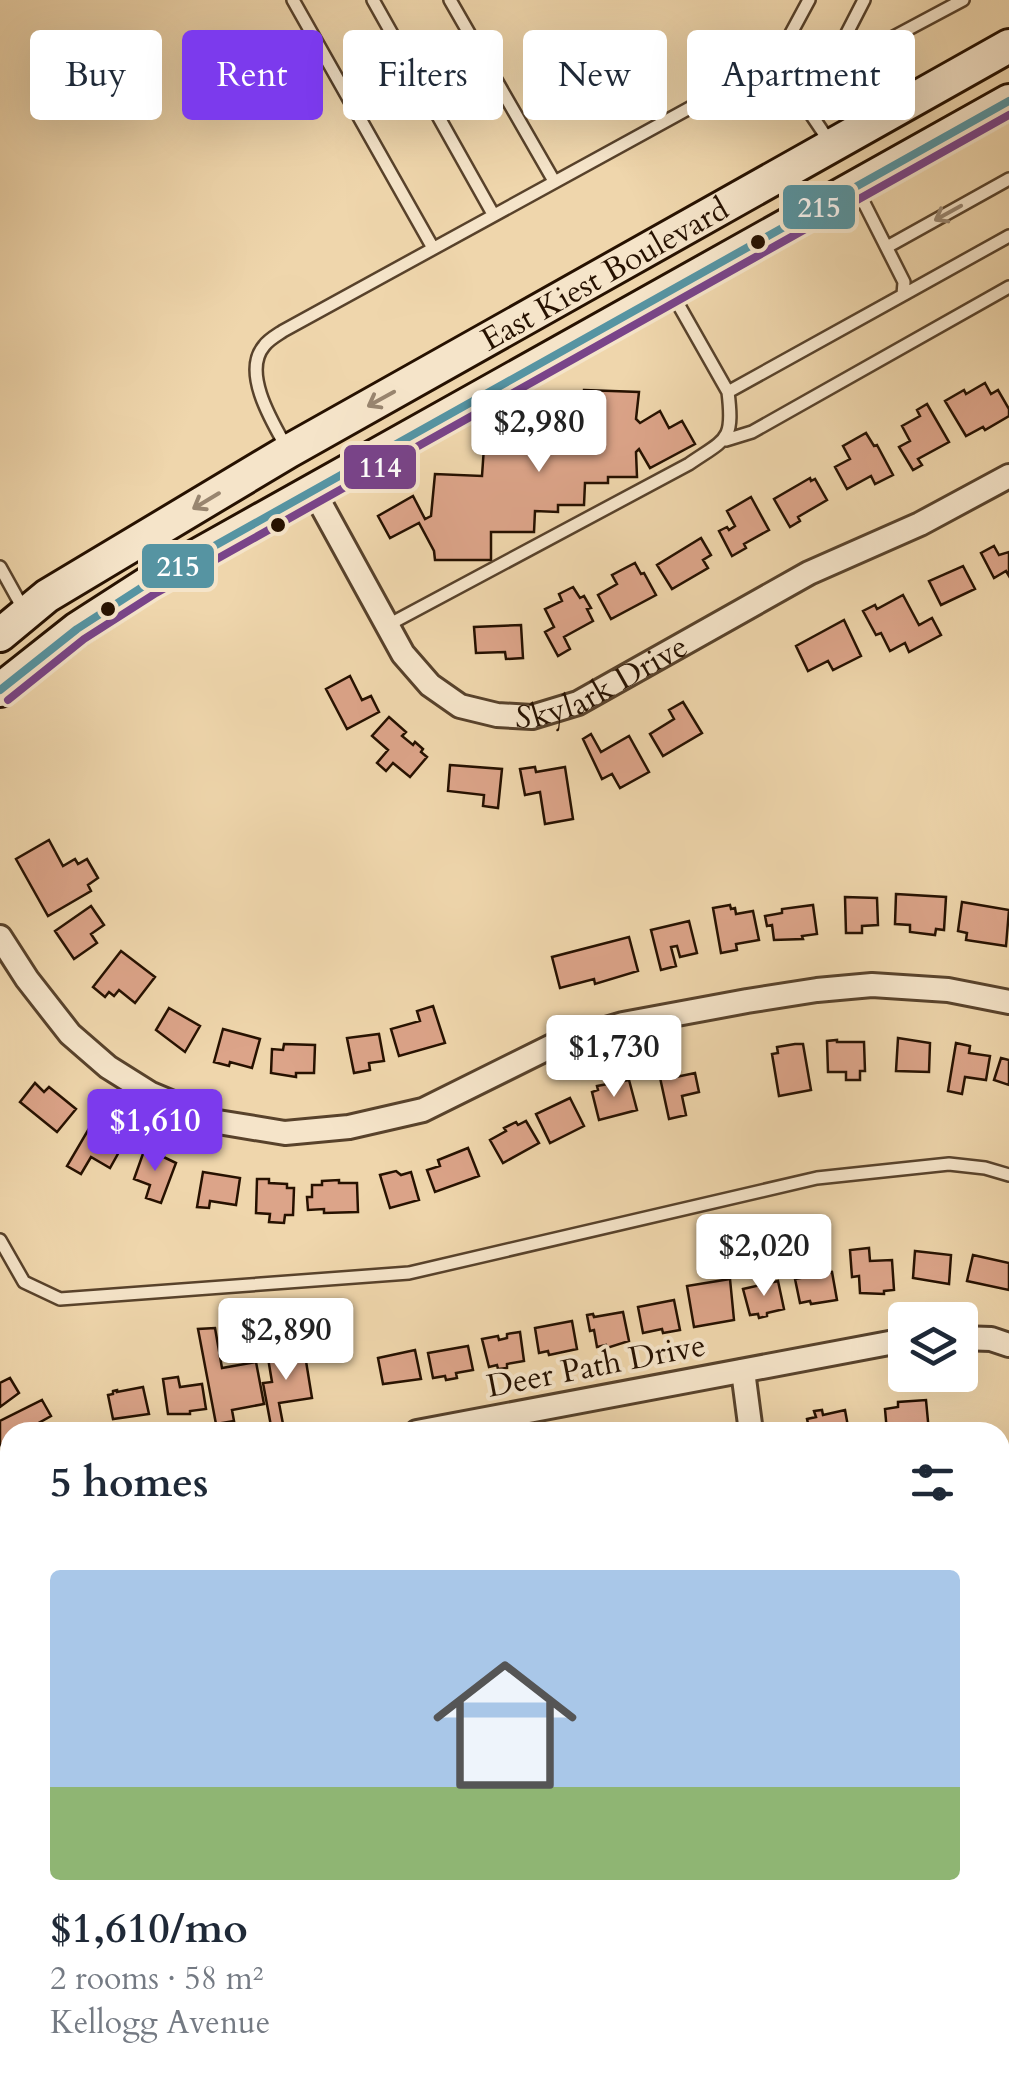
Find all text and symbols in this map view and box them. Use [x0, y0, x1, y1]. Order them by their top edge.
chip: Buy [30, 30, 162, 120]
chip: Rent [182, 30, 323, 120]
chip: Filters [343, 30, 503, 120]
chip: New [523, 30, 667, 120]
chip: Apartment [687, 30, 915, 120]
line badge: 215 [781, 183, 857, 231]
street label: East Kiest Boulevard [473, 187, 737, 362]
text: 215 [797, 189, 841, 227]
one-way arrow [933, 204, 963, 224]
unlabelled marker [748, 232, 768, 252]
one-way arrow [367, 390, 396, 410]
pin: $2,980 [458, 390, 620, 475]
text: $2,980 [493, 400, 585, 444]
line badge: 114 [342, 443, 418, 491]
text: 114 [358, 449, 402, 487]
one-way arrow [192, 491, 221, 511]
unlabelled marker [268, 515, 288, 535]
line badge: 215 [140, 542, 216, 590]
text: 215 [156, 548, 200, 586]
unlabelled marker [98, 599, 118, 619]
street label: Skylark Drive [514, 625, 696, 740]
pin: $1,730 [533, 1015, 695, 1100]
text: $1,730 [568, 1025, 660, 1069]
pin: $1,610 [74, 1089, 236, 1174]
text: $1,610 [109, 1099, 201, 1143]
pin: $2,020 [683, 1214, 845, 1299]
text: $2,020 [718, 1224, 810, 1268]
pin: $2,890 [205, 1298, 367, 1383]
map controls [888, 1302, 978, 1392]
button: layers [888, 1302, 978, 1392]
text: $2,890 [240, 1308, 332, 1352]
street label: Deer Path Drive [483, 1323, 709, 1409]
text: 5 homes [50, 1454, 208, 1511]
icon: filters [905, 1455, 960, 1510]
icon: home [415, 1635, 595, 1815]
text: $1,610/mo [50, 1900, 248, 1957]
text: 2 rooms · 58 m² [50, 1957, 263, 2001]
text: Kellogg Avenue [50, 2001, 270, 2045]

